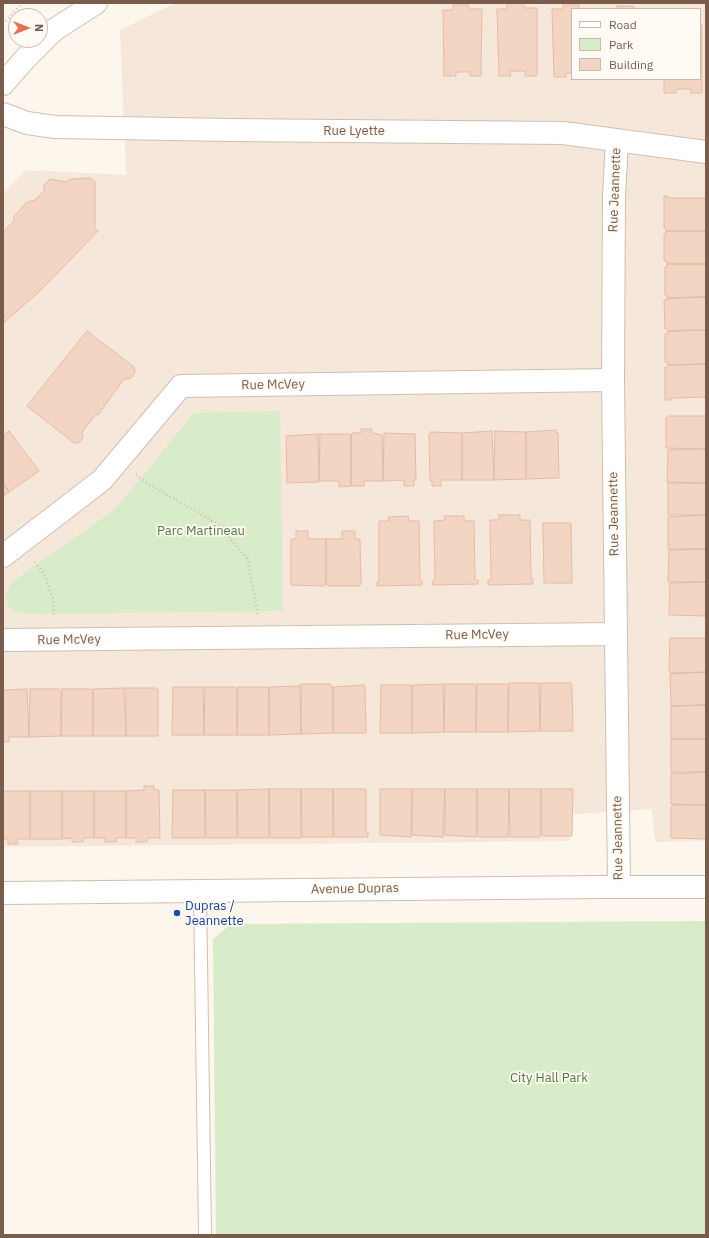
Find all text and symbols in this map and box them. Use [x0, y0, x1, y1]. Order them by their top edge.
north arrow [8, 8, 48, 48]
legend [571, 8, 701, 80]
text: Road [609, 17, 637, 32]
text: N [32, 24, 46, 32]
text: Park [609, 37, 633, 52]
text: Building [609, 57, 653, 72]
street label: Rue Lyette [323, 123, 385, 139]
street label: Rue Jeannette [606, 147, 624, 233]
street label: Rue McVey [241, 377, 305, 393]
street label: Rue Jeannette [605, 472, 623, 556]
park label: Parc Martineau [157, 523, 245, 539]
street label: Rue McVey [445, 627, 509, 643]
street label: Rue McVey [37, 632, 101, 648]
street label: Rue Jeannette [609, 796, 627, 880]
street label: Avenue Dupras [311, 880, 399, 898]
place label: Dupras / Jeannette [185, 898, 244, 929]
marker: Dupras / Jeannette [172, 908, 182, 918]
park label: City Hall Park [510, 1070, 588, 1086]

